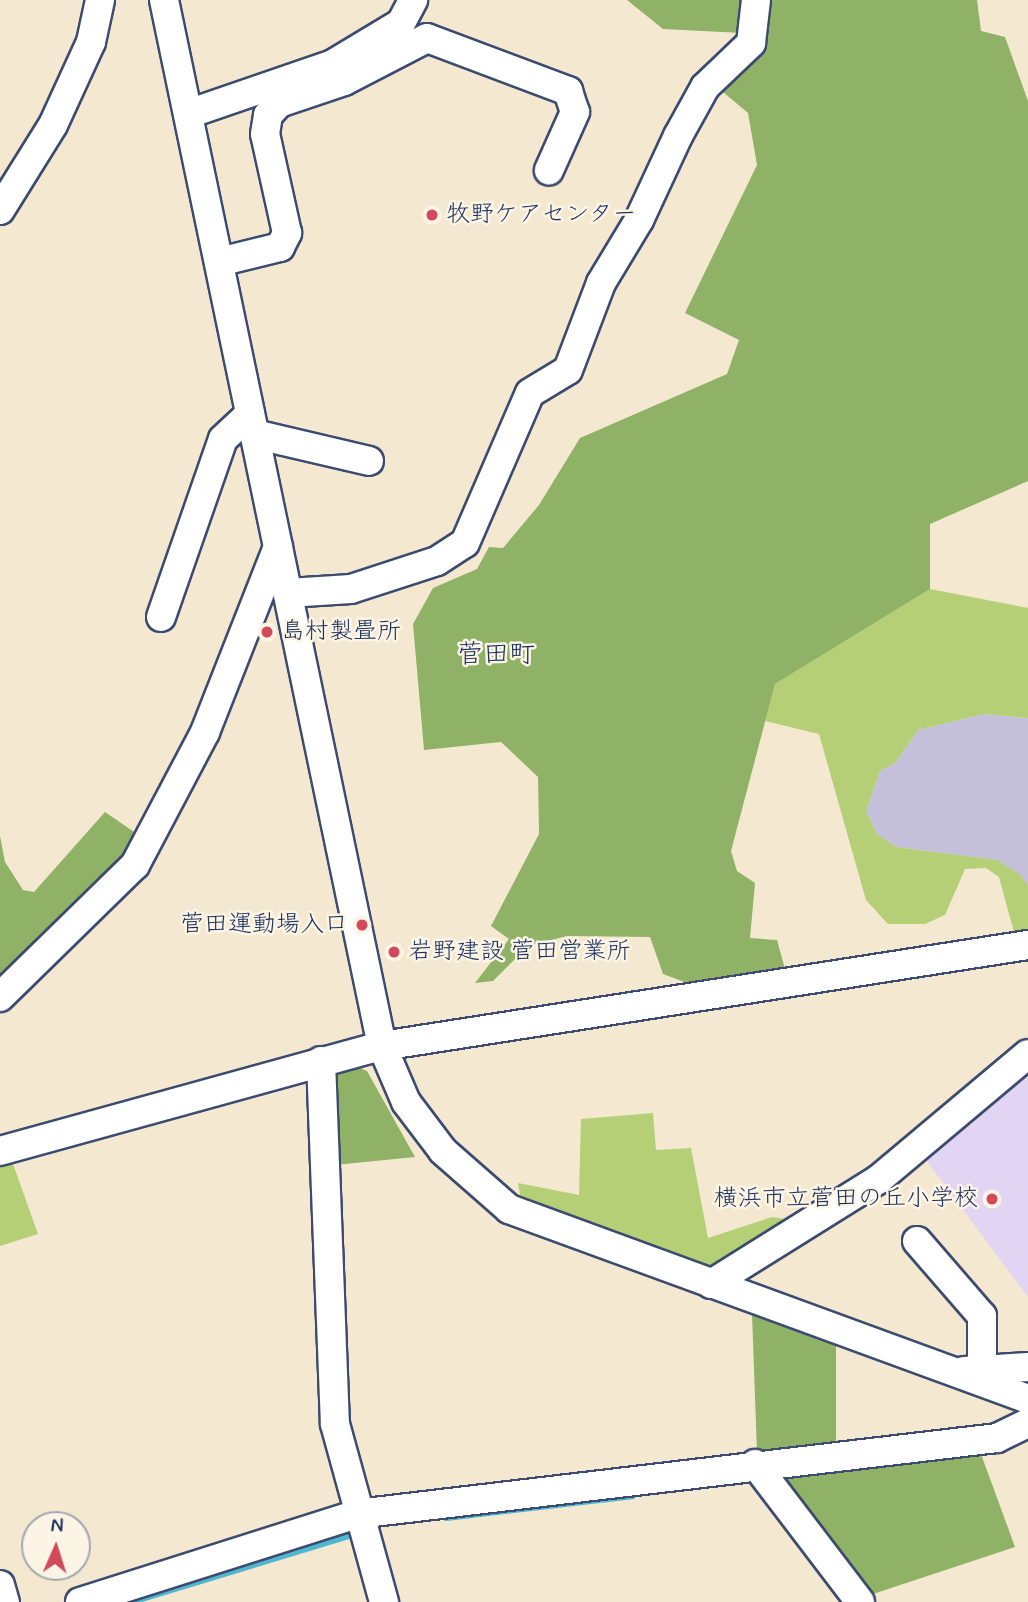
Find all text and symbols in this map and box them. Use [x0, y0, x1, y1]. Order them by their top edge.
place label: 牧野ケアセンター [446, 201, 638, 229]
marker: 牧野ケアセンター [424, 207, 440, 223]
place label: 島村製畳所 [281, 618, 401, 646]
marker: 島村製畳所 [259, 624, 275, 640]
district label: 菅田町 [457, 640, 535, 672]
place label: 菅田運動場入口 [180, 911, 348, 939]
marker: 菅田運動場入口 [354, 917, 370, 933]
place label: 岩野建設 菅田営業所 [408, 938, 630, 966]
marker: 岩野建設 菅田営業所 [386, 944, 402, 960]
place label: 横浜市立菅田の丘小学校 [714, 1185, 978, 1213]
marker: 横浜市立菅田の丘小学校 [984, 1191, 1000, 1207]
north arrow [21, 1511, 91, 1581]
text: N [50, 1514, 64, 1539]

